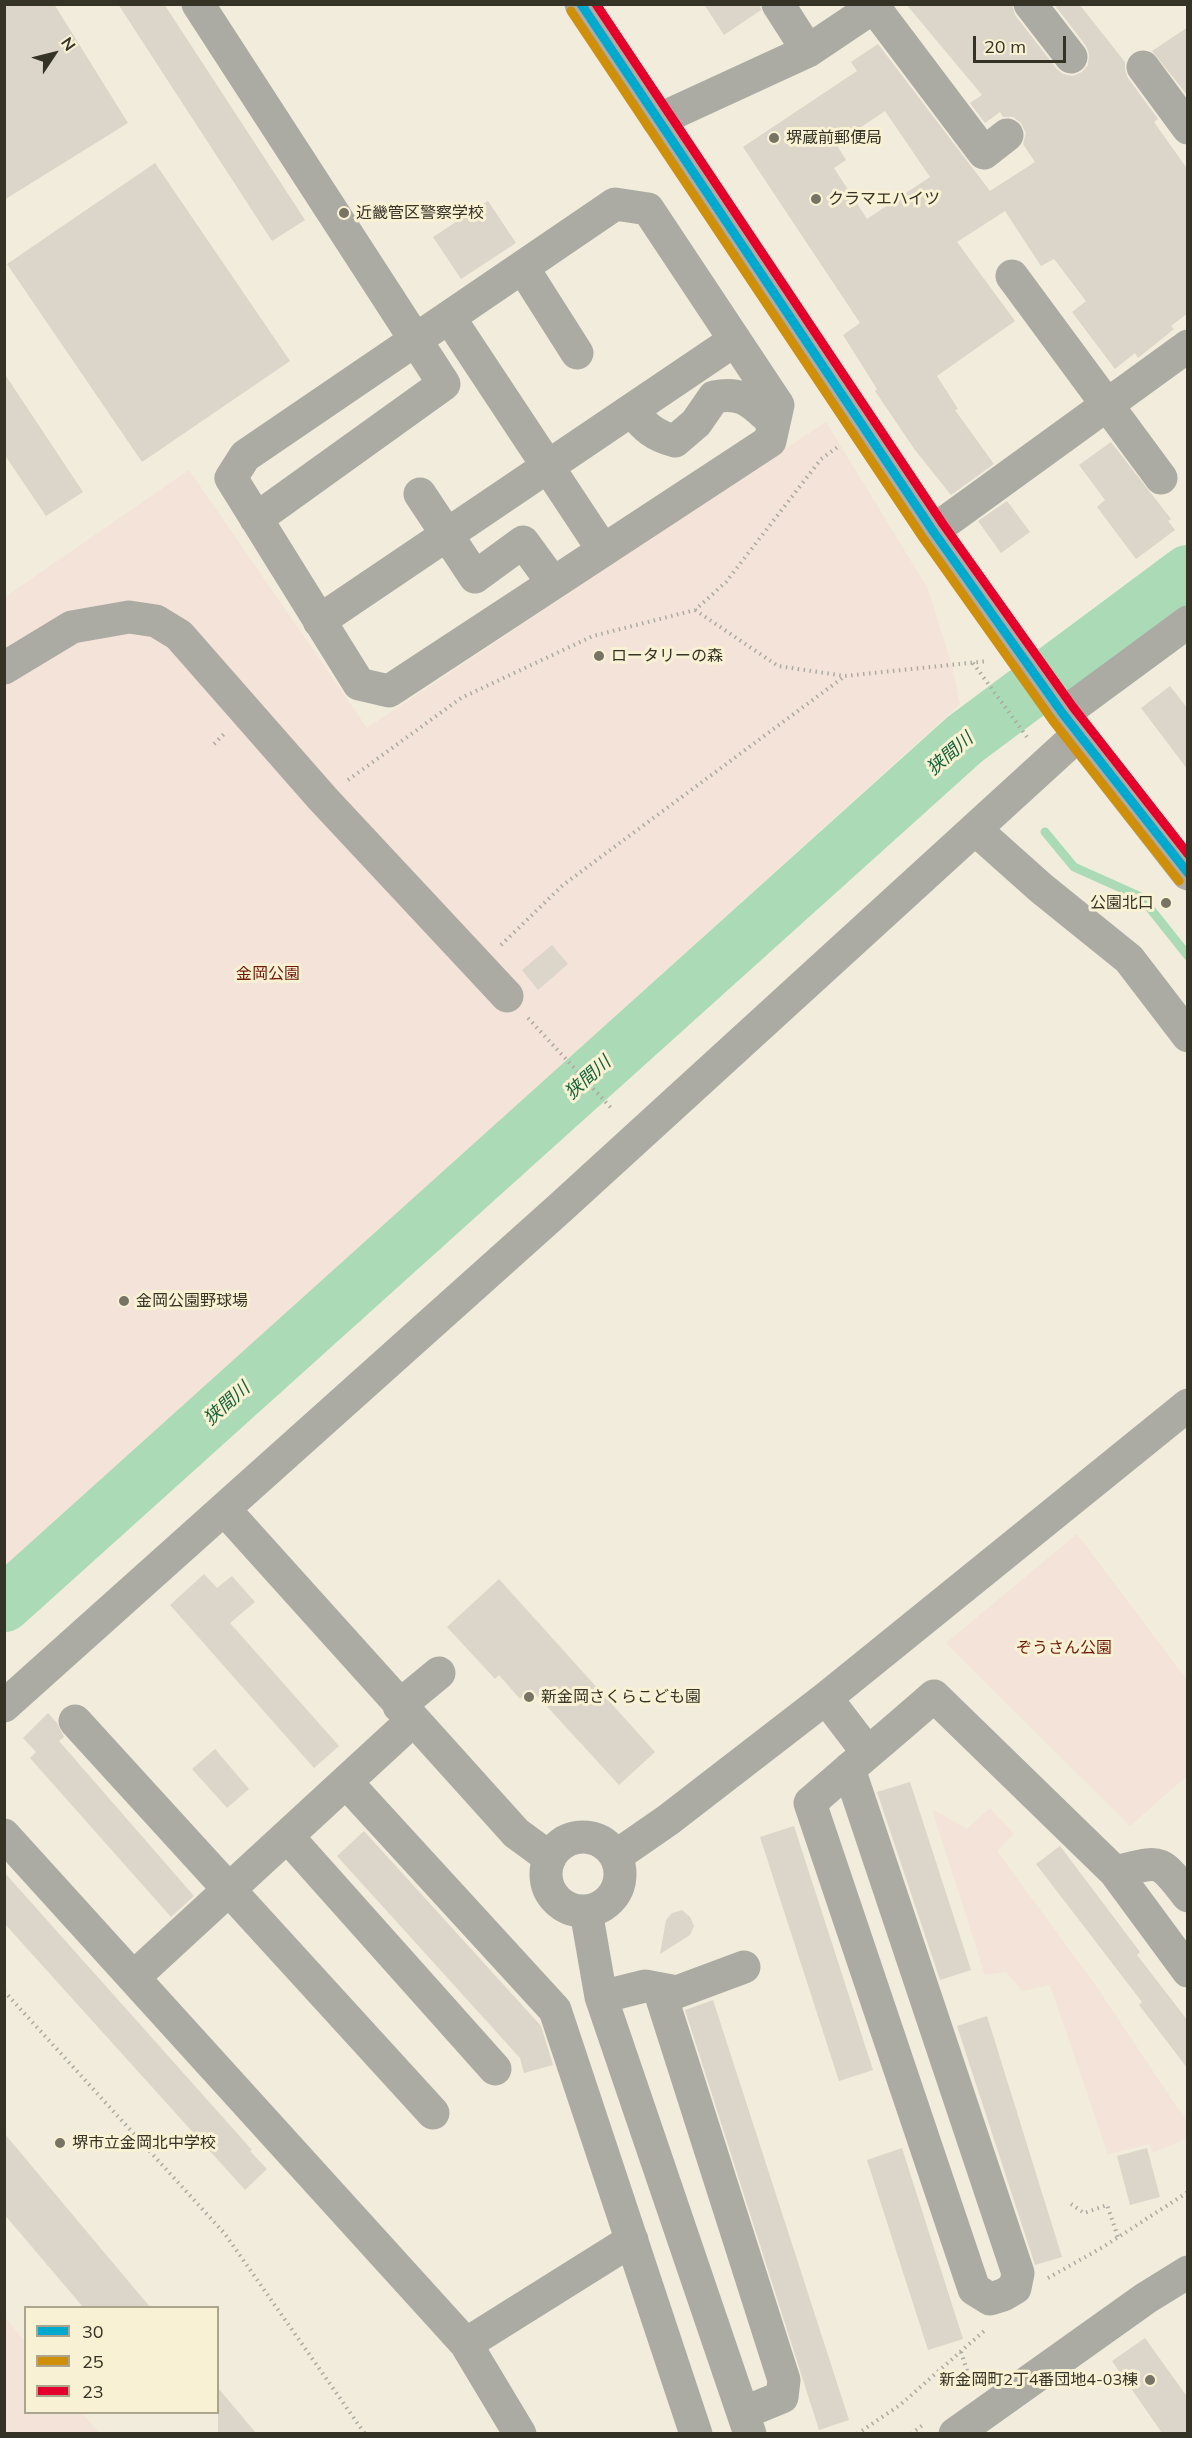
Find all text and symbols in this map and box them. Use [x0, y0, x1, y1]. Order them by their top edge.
north arrow [24, 24, 84, 84]
scale bar [976, 24, 1069, 62]
text: N [57, 33, 80, 54]
text: 20 m [984, 35, 1026, 58]
place label: 堺蔵前郵便局 [786, 128, 882, 148]
marker: 堺蔵前郵便局 [767, 131, 781, 145]
place label: クラマエハイツ [828, 189, 940, 209]
marker: クラマエハイツ [809, 192, 823, 206]
place label: 近畿管区警察学校 [356, 203, 484, 223]
marker: 近畿管区警察学校 [337, 206, 351, 220]
place label: ロータリーの森 [611, 646, 723, 666]
marker: ロータリーの森 [592, 649, 606, 663]
water label: 狭間川 [923, 728, 977, 780]
place label: 公園北口 [1090, 893, 1154, 913]
marker: 公園北口 [1159, 896, 1173, 910]
park label: 金岡公園 [236, 964, 300, 984]
water label: 狭間川 [561, 1052, 615, 1104]
place label: 金岡公園野球場 [136, 1291, 248, 1311]
marker: 金岡公園野球場 [117, 1294, 131, 1308]
water label: 狭間川 [200, 1378, 254, 1430]
park label: ぞうさん公園 [1016, 1638, 1112, 1658]
place label: 新金岡さくらこども園 [541, 1687, 701, 1707]
marker: 新金岡さくらこども園 [522, 1690, 536, 1704]
place label: 堺市立金岡北中学校 [72, 2133, 216, 2153]
marker: 堺市立金岡北中学校 [53, 2136, 67, 2150]
legend [24, 2306, 219, 2414]
text: 30 [82, 2320, 104, 2343]
text: 25 [82, 2350, 104, 2373]
place label: 新金岡町2丁4番団地4-03棟 [939, 2370, 1138, 2390]
marker: 新金岡町2丁4番団地4-03棟 [1143, 2373, 1157, 2387]
text: 23 [82, 2380, 104, 2403]

